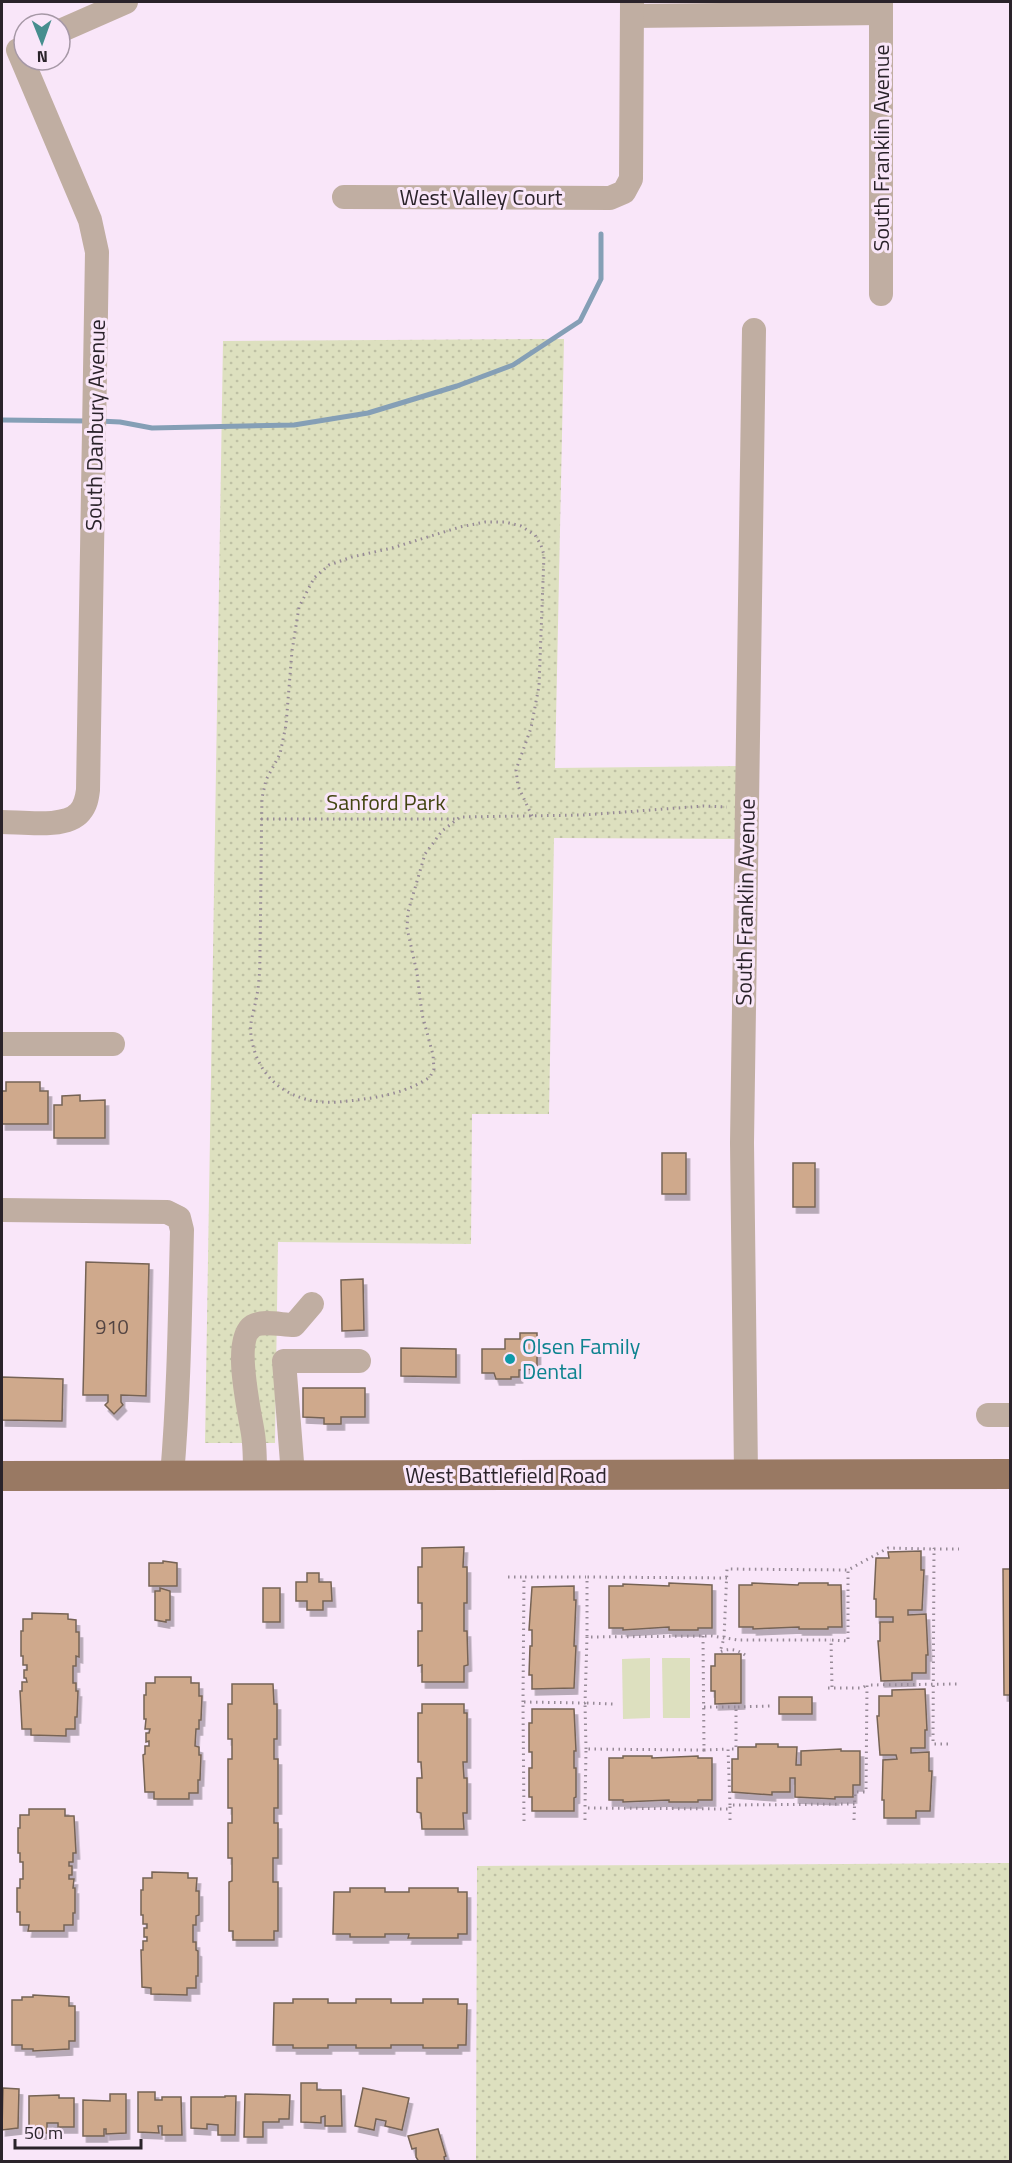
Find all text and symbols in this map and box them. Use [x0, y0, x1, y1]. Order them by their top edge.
north arrow [12, 12, 72, 72]
street label: South Franklin Avenue [864, 44, 898, 252]
text: N [37, 45, 48, 69]
street label: West Valley Court [399, 180, 563, 214]
street label: South Danbury Avenue [76, 319, 114, 531]
park label: Sanford Park [326, 785, 446, 819]
street label: South Franklin Avenue [726, 798, 764, 1006]
house number: 910 [95, 1311, 129, 1342]
place label: Olsen Family Dental [522, 1329, 641, 1388]
marker: Olsen Family Dental [503, 1352, 517, 1366]
street label: West Battlefield Road [405, 1458, 607, 1492]
scale bar [15, 2112, 141, 2150]
text: 50 m [24, 2119, 63, 2146]

